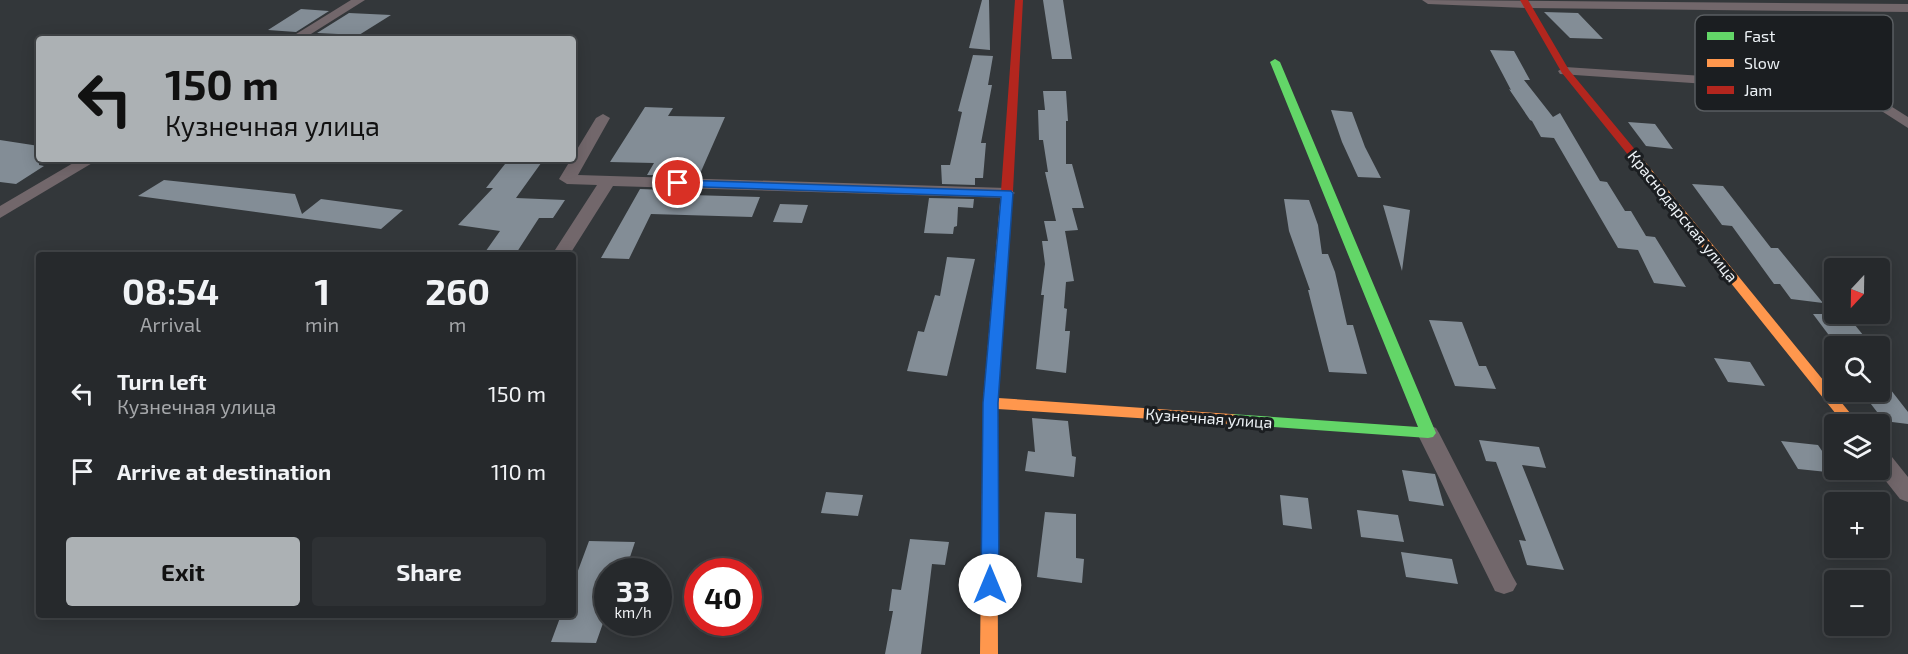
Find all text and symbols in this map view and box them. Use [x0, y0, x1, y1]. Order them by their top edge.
legend [1695, 15, 1893, 111]
text: Fast [1744, 26, 1775, 45]
text: Slow [1744, 53, 1780, 72]
text: 150 m [165, 58, 279, 108]
icon: left [66, 60, 144, 138]
text: Jam [1744, 80, 1772, 99]
text: Кузнечная улица [165, 109, 380, 141]
street label: Краснодарская улица [1624, 146, 1742, 286]
pin [652, 157, 703, 208]
icon: arrive [661, 166, 694, 199]
north arrow [1824, 258, 1890, 324]
map controls [1824, 258, 1890, 636]
text: 08:54 [122, 269, 219, 312]
text: 1 [314, 269, 330, 312]
text: 260 [425, 269, 490, 312]
text: Arrival [140, 312, 201, 336]
text: min [305, 312, 339, 336]
text: m [449, 312, 466, 336]
button: search [1824, 336, 1890, 402]
text: Turn left [117, 368, 206, 394]
icon: left [66, 377, 99, 410]
text: 150 m [488, 380, 546, 406]
text: Кузнечная улица [117, 394, 276, 418]
street label: Кузнечная улица [1145, 404, 1273, 432]
button: layers [1824, 414, 1890, 480]
icon: arrive [66, 455, 99, 488]
text: Arrive at destination [117, 458, 331, 484]
text: 110 m [491, 458, 546, 484]
button: + [1824, 492, 1890, 558]
button: Exit [66, 537, 300, 606]
button: Share [312, 537, 546, 606]
position arrow [958, 553, 1022, 617]
speed limit sign: 40 [684, 558, 762, 636]
button: − [1824, 570, 1890, 636]
text: 33 [616, 572, 650, 608]
text: km/h [614, 603, 652, 621]

